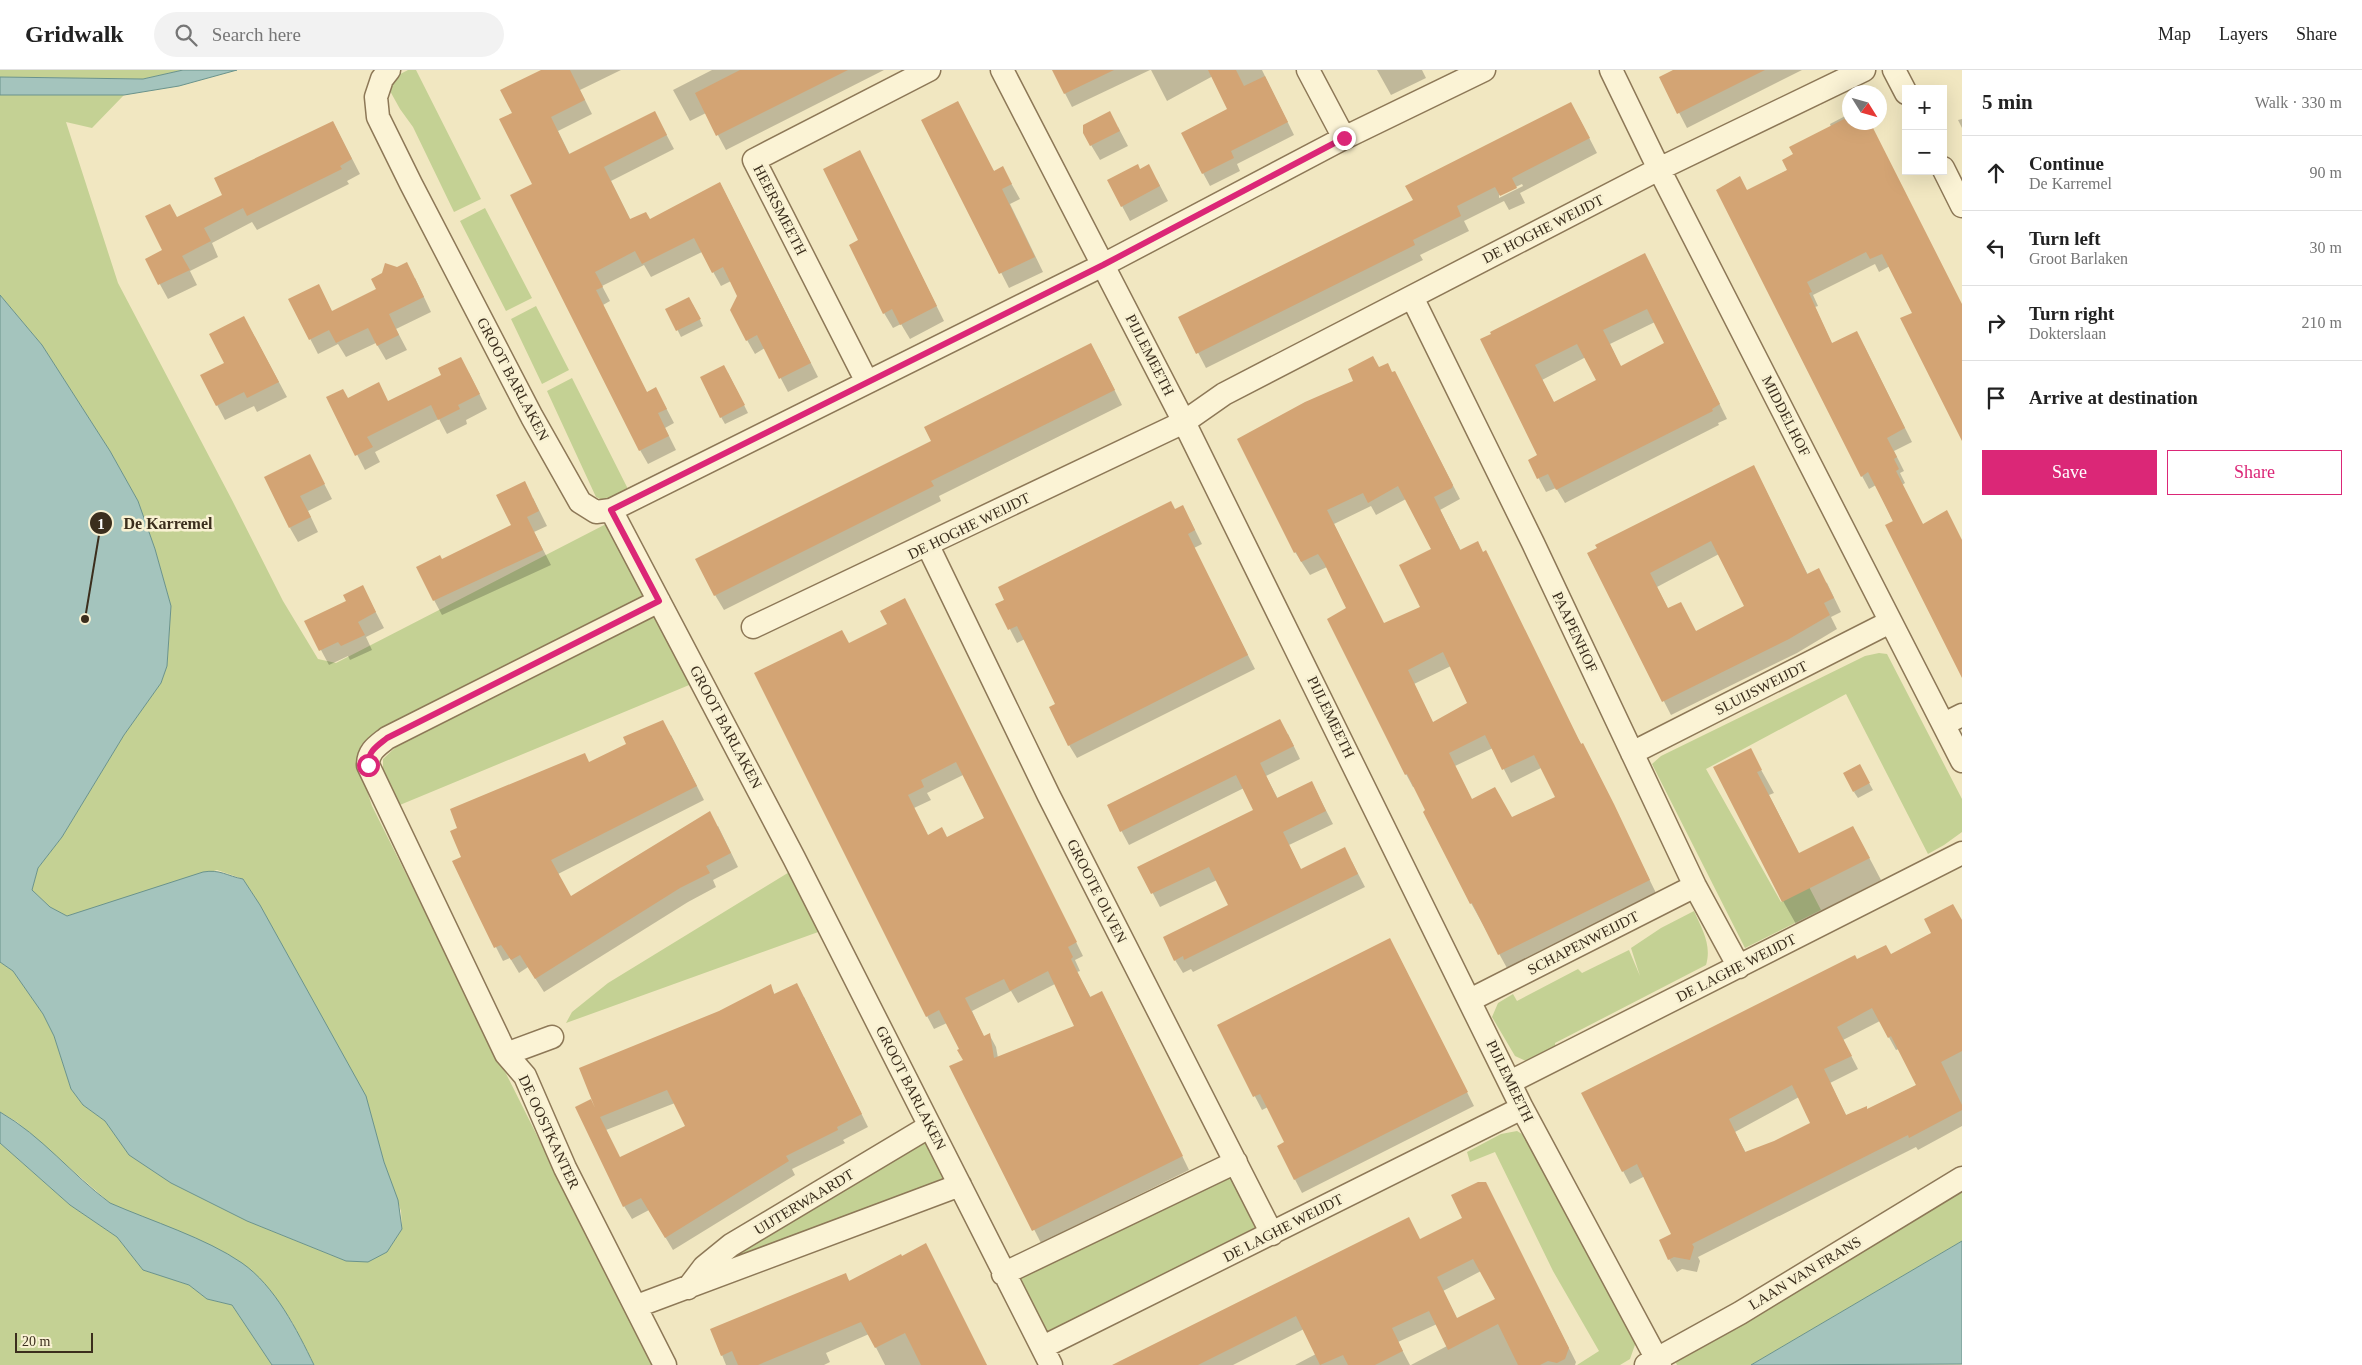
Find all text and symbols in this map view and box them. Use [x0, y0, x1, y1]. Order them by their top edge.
search box [154, 12, 504, 57]
text: Gridwalk [25, 21, 124, 47]
icon: search [172, 21, 200, 49]
text: Search here [212, 24, 301, 45]
text: Map [2158, 24, 2191, 44]
text: Layers [2219, 24, 2268, 44]
text: Share [2296, 24, 2337, 44]
north arrow [1842, 85, 1887, 130]
map controls [1902, 85, 1947, 175]
button: + [1902, 85, 1947, 130]
text: 5 min [1982, 90, 2033, 114]
text: Walk · 330 m [2255, 94, 2342, 111]
route end [1333, 127, 1356, 150]
button: − [1902, 130, 1947, 175]
text: Continue [2029, 153, 2104, 174]
icon: ahead [1982, 159, 2010, 187]
street label: HEERSMEETH [750, 162, 810, 258]
text: 90 m [2310, 164, 2342, 181]
text: De Karremel [2029, 175, 2112, 192]
street label: DE HOGHE WEIJDT [1480, 191, 1606, 267]
text: Turn left [2029, 228, 2101, 249]
icon: left [1982, 234, 2010, 262]
text: 30 m [2310, 239, 2342, 256]
text: Groot Barlaken [2029, 250, 2128, 267]
text: Turn right [2029, 303, 2114, 324]
icon: right [1982, 309, 2010, 337]
street label: PIJLEMEETH [1123, 312, 1177, 398]
text: 210 m [2302, 314, 2342, 331]
street label: GROOT BARLAKEN [474, 315, 552, 443]
text: Dokterslaan [2029, 325, 2106, 342]
street label: MIDDELHOF [1759, 373, 1813, 459]
icon: arrive [1982, 384, 2010, 412]
text: Arrive at destination [2029, 387, 2198, 408]
button: Save [1982, 450, 2157, 495]
button: Share [2167, 450, 2342, 495]
street label: DE HOGHE WEIJDT [905, 489, 1033, 563]
callout: De Karremel [89, 508, 223, 539]
text: De Karremel [124, 515, 213, 532]
text: 1 [97, 516, 105, 532]
street label: PAAPENHOF [1549, 589, 1601, 675]
street label: SLUIJSWEIJDT [1712, 658, 1810, 718]
street label: GROOT BARLAKEN [687, 663, 765, 791]
street label: PIJLEMEETH [1304, 673, 1358, 761]
route start [357, 754, 380, 777]
street label: GROOTE OLVEN [1064, 837, 1130, 946]
street label: SCHAPENWEIJDT [1525, 908, 1641, 978]
street label: DE LAGHE WEIJDT [1673, 931, 1799, 1005]
street label: GROOT BARLAKEN [873, 1023, 949, 1153]
street label: PIJLEMEETH [1483, 1037, 1537, 1125]
street label: DE OOSTKANTER [516, 1073, 582, 1191]
street label: UIJTERWAARDT [751, 1166, 857, 1238]
street label: DE LAGHE WEIJDT [1220, 1191, 1346, 1265]
street label: LAAN VAN FRANS [1746, 1233, 1864, 1313]
scale bar [15, 1330, 92, 1353]
text: 20 m [22, 1334, 50, 1349]

